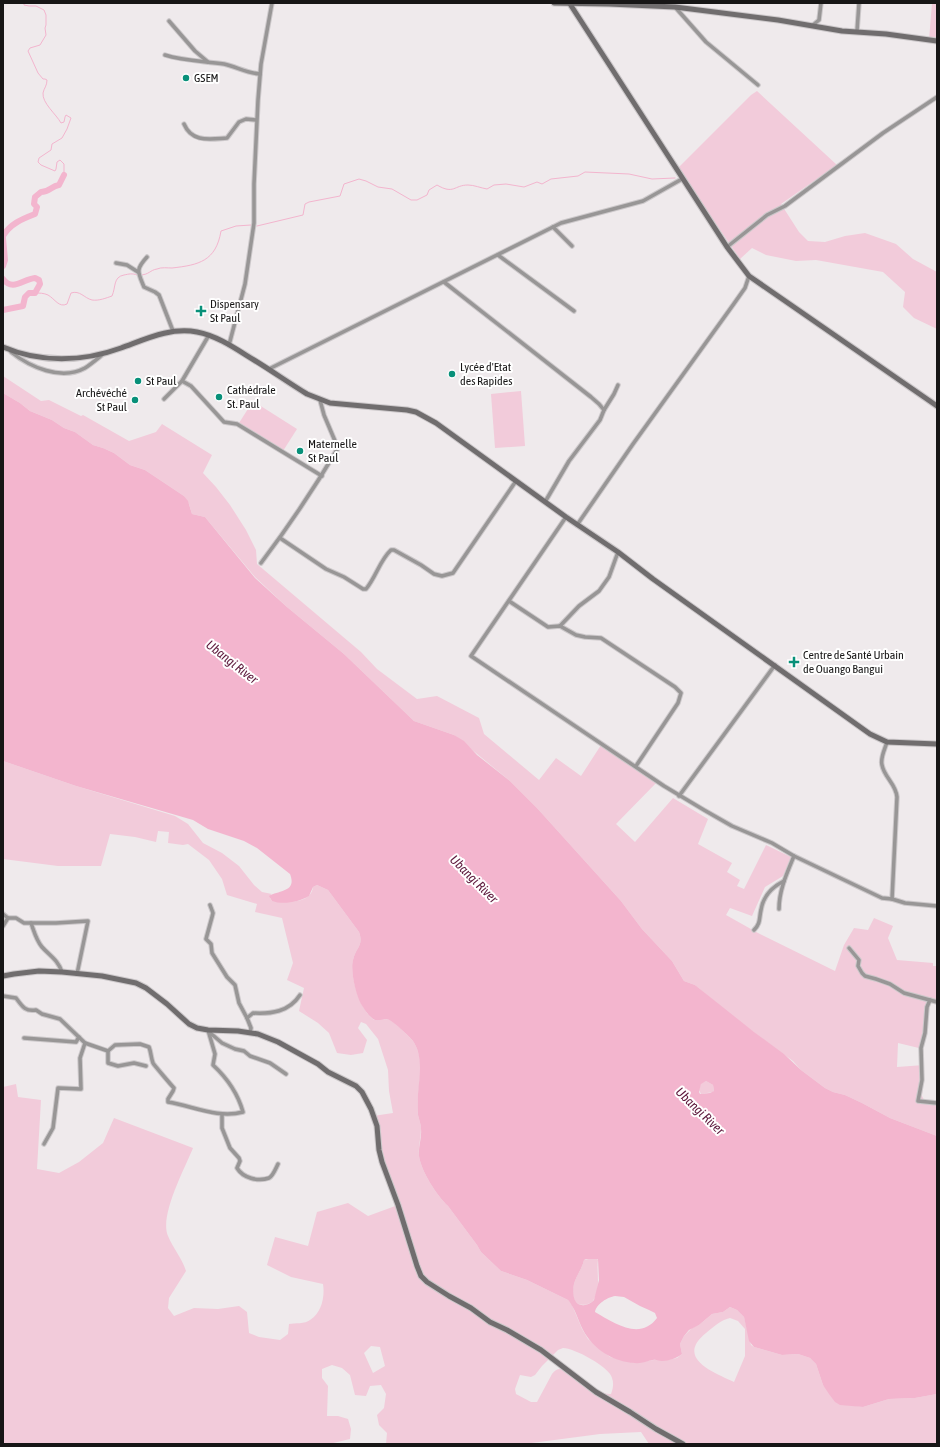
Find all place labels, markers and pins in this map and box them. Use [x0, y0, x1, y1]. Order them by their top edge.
place label: GSEM [194, 71, 219, 85]
marker: GSEM [181, 73, 191, 83]
place label: Dispensary St Paul [210, 297, 259, 325]
marker: Dispensary St Paul [195, 305, 207, 317]
place label: Lycée d'Etat des Rapides [460, 360, 512, 388]
marker: Lycée d'Etat des Rapides [447, 369, 457, 379]
place label: St Paul [146, 374, 177, 388]
marker: St Paul [133, 376, 143, 386]
place label: Cathédrale St. Paul [227, 383, 276, 411]
place label: Archévéché St Paul [76, 386, 128, 414]
marker: Cathédrale St. Paul [214, 392, 224, 402]
marker: Archévéché St Paul [130, 395, 140, 405]
place label: Maternelle St Paul [308, 437, 357, 465]
marker: Maternelle St Paul [295, 446, 305, 456]
place label: Centre de Santé Urbain de Ouango Bangui [803, 648, 904, 676]
marker: Centre de Santé Urbain de Ouango Bangui [788, 656, 800, 668]

